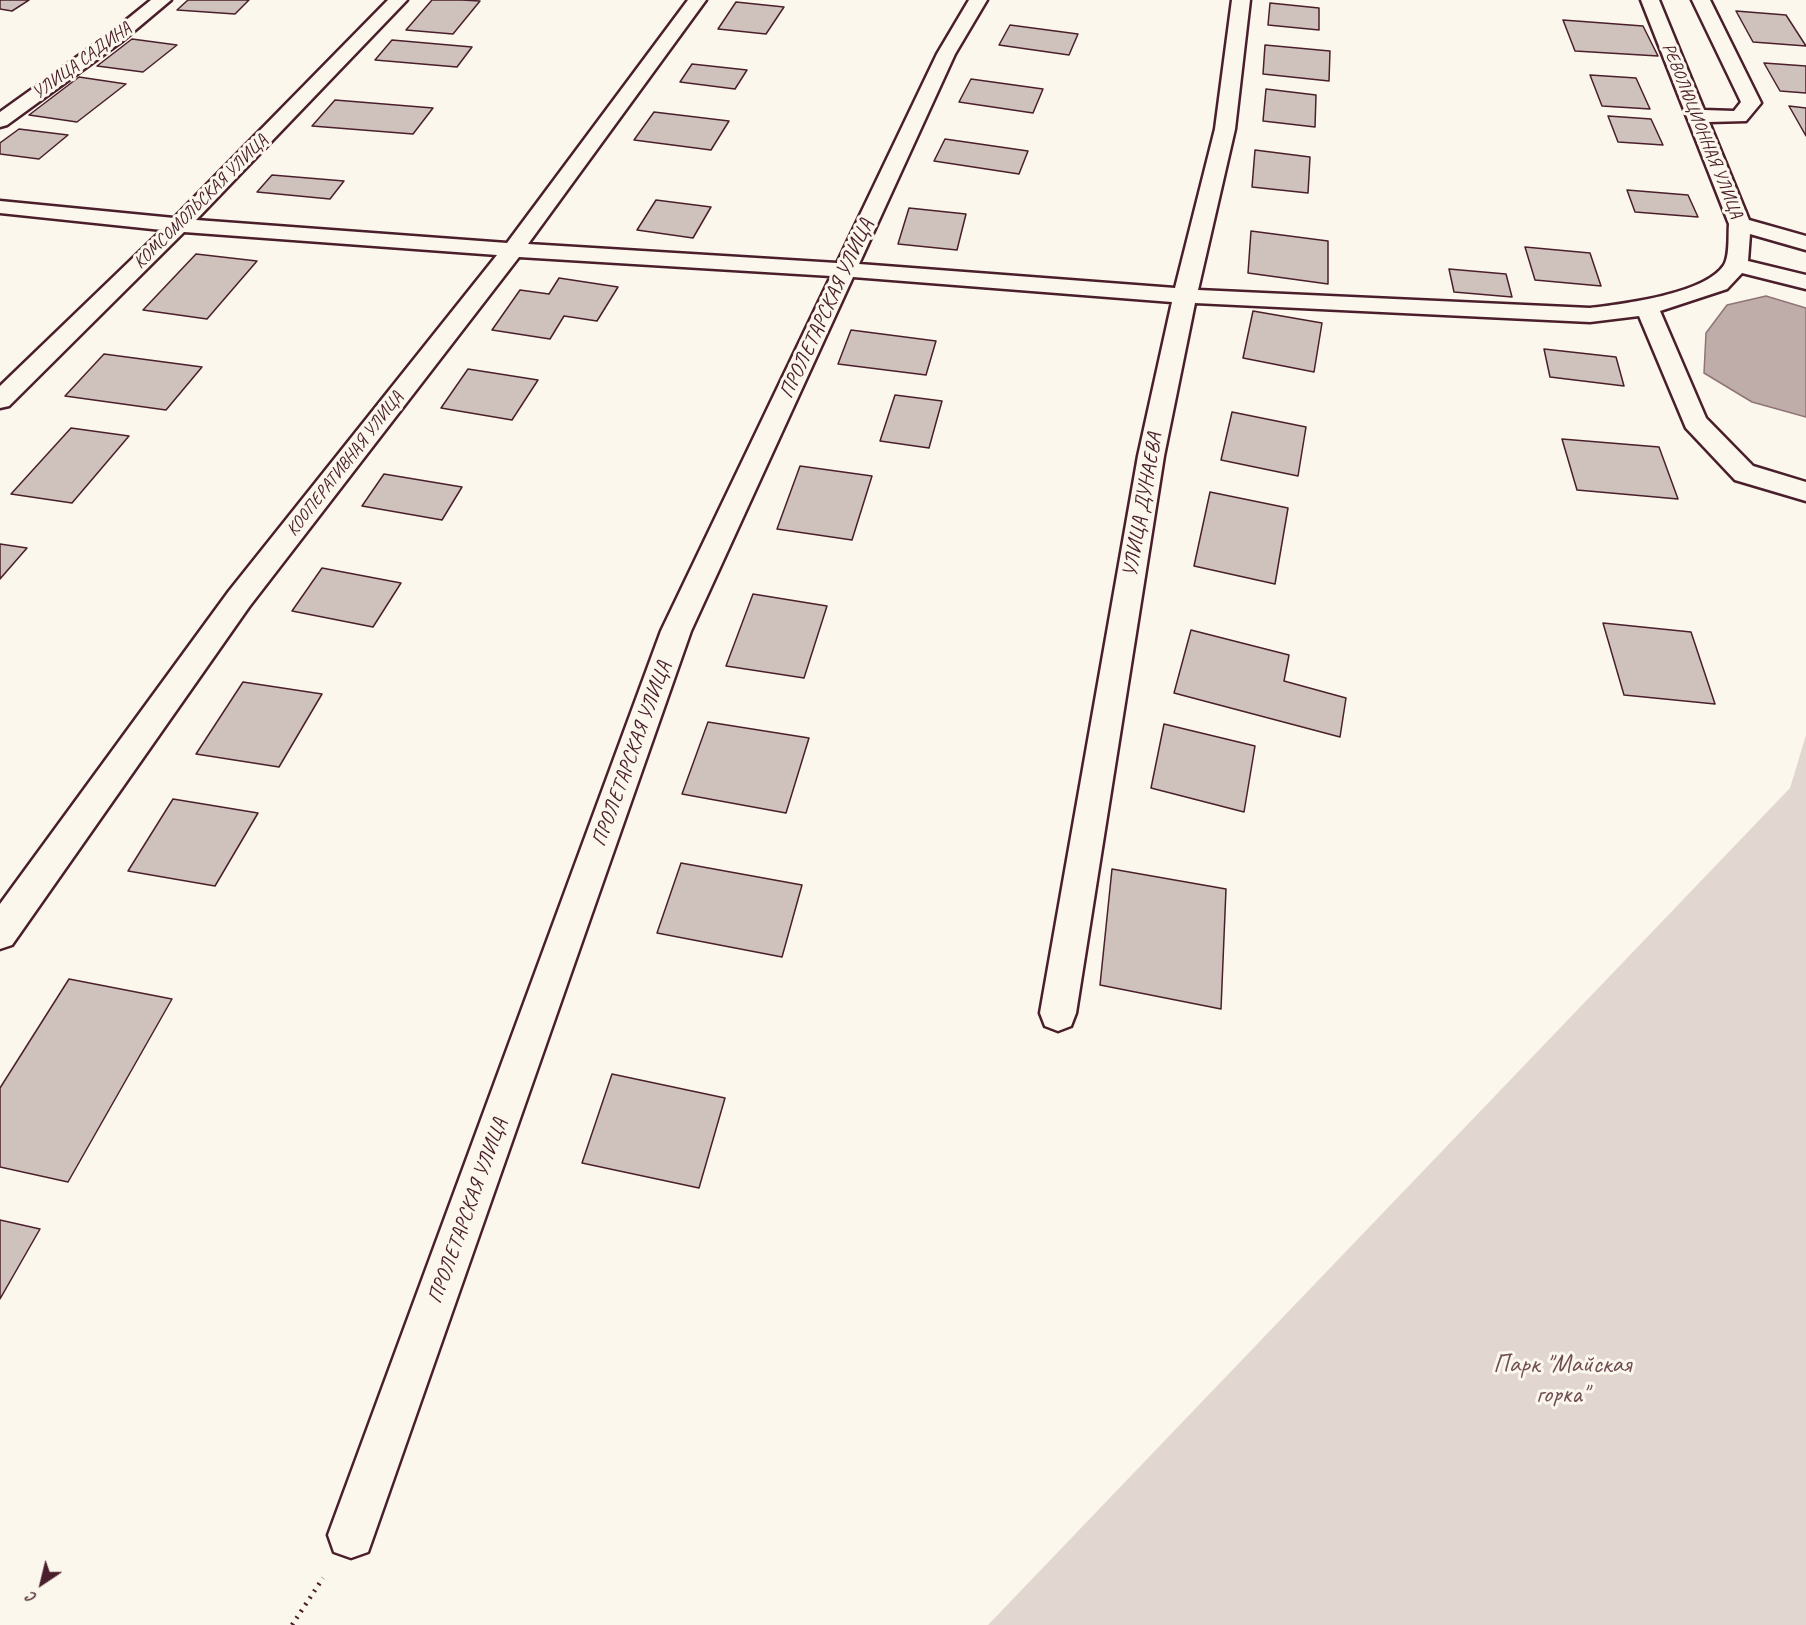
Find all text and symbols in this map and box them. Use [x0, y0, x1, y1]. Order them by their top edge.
street label: УЛИЦА САДИНА [28, 18, 136, 104]
street label: РЕВОЛЮЦИОННАЯ УЛИЦА [1657, 40, 1747, 222]
street label: КОМСОМОЛЬСКАЯ УЛИЦА [129, 130, 273, 274]
street label: ПРОЛЕТАРСКАЯ УЛИЦА [774, 215, 880, 403]
street label: КООПЕРАТИВНАЯ УЛИЦА [282, 388, 408, 540]
street label: УЛИЦА ДУНАЕВА [1118, 431, 1168, 579]
street label: ПРОЛЕТАРСКАЯ УЛИЦА [587, 658, 677, 850]
street label: ПРОЛЕТАРСКАЯ УЛИЦА [423, 1115, 513, 1307]
park label: Парк "Майская горка" [1493, 1349, 1631, 1410]
north arrow [12, 1553, 72, 1613]
text: С [23, 1587, 41, 1608]

